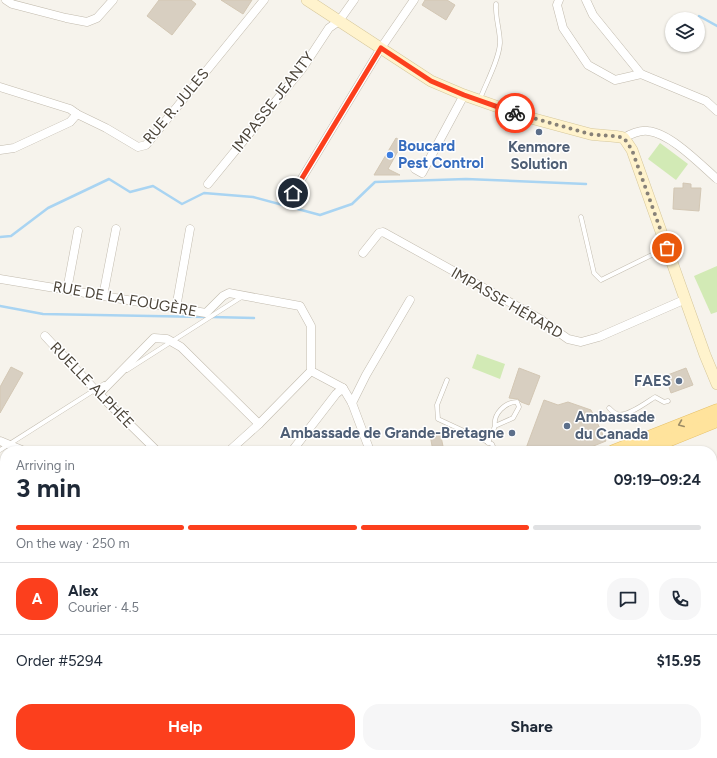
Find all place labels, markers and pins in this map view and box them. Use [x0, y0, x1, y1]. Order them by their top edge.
marker: Kenmore Solution [534, 127, 544, 137]
place label: Boucard Pest Control [398, 137, 484, 172]
place label: Kenmore Solution [508, 138, 571, 173]
marker: Boucard Pest Control [385, 150, 395, 160]
pin [276, 176, 310, 210]
pin [650, 231, 684, 265]
place label: FAES [634, 372, 671, 390]
marker: FAES [674, 376, 684, 386]
place label: Ambassade du Canada [575, 408, 656, 443]
marker: Ambassade du Canada [562, 421, 572, 431]
place label: Ambassade de Grande-Bretagne [280, 424, 505, 442]
marker: Ambassade de Grande-Bretagne [507, 428, 517, 438]

